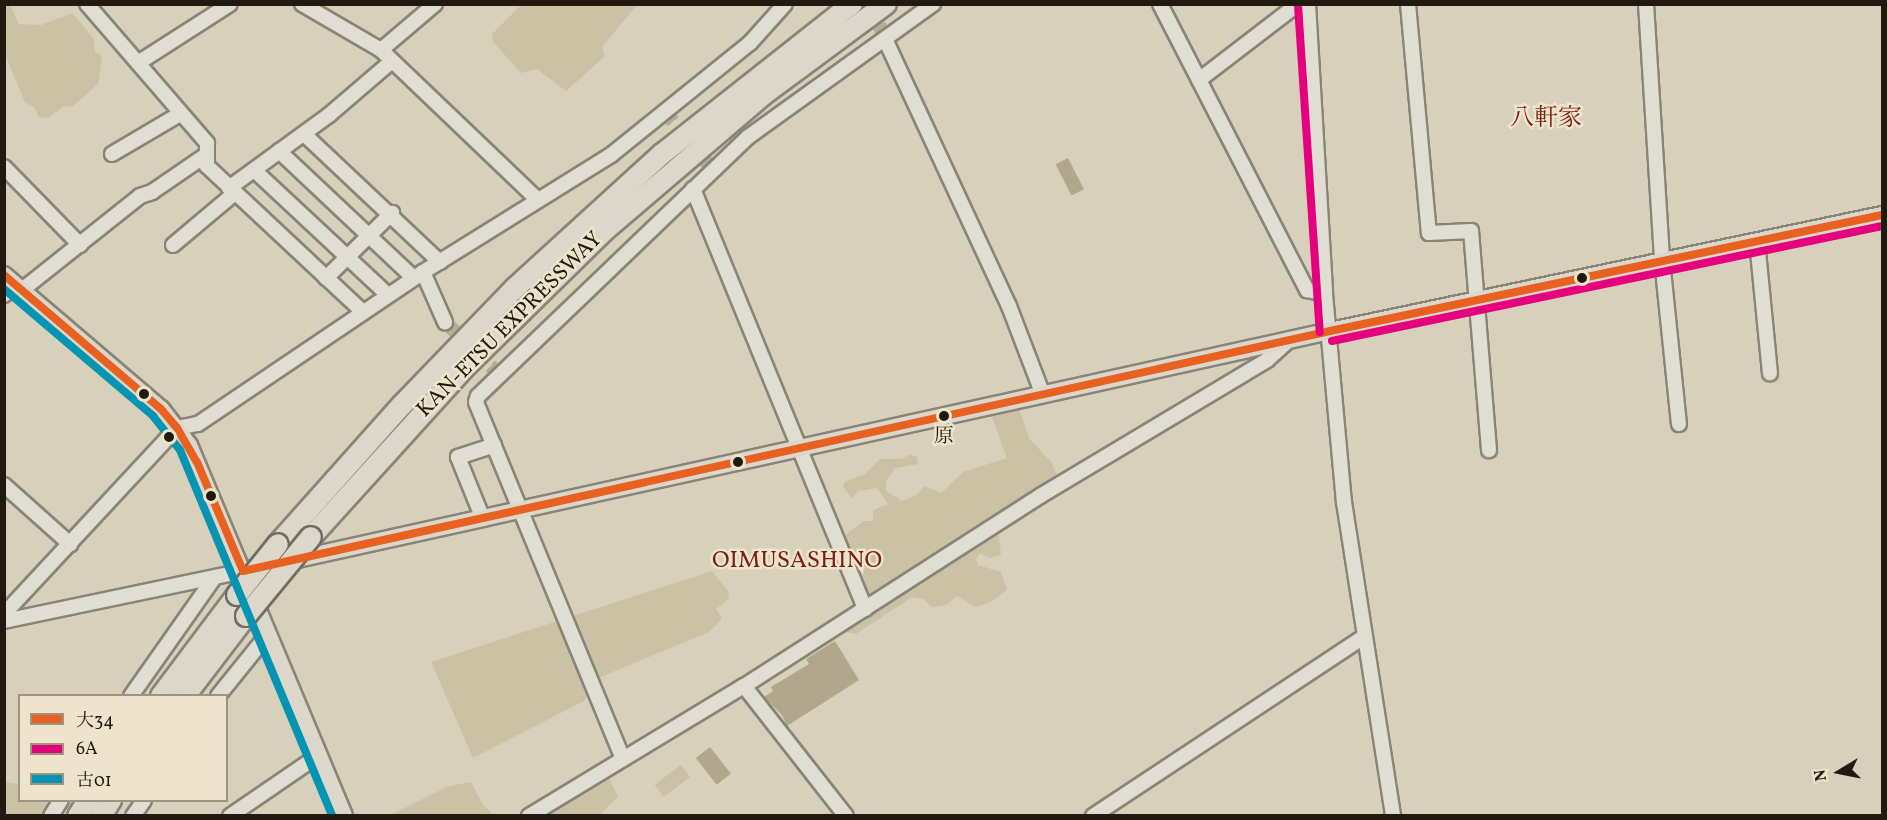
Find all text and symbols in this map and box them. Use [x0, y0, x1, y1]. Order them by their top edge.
district label: 八軒家 [1510, 106, 1582, 134]
street label: KAN-ETSU EXPRESSWAY [412, 227, 608, 423]
unlabelled marker [1576, 272, 1588, 284]
unlabelled marker [138, 388, 150, 400]
marker: 原 [938, 410, 950, 422]
place label: 原 [934, 425, 954, 449]
unlabelled marker [163, 431, 175, 443]
unlabelled marker [732, 456, 744, 468]
unlabelled marker [205, 490, 217, 502]
district label: OIMUSASHINO [704, 548, 890, 576]
legend [18, 694, 228, 802]
text: 大34 [76, 709, 114, 734]
text: 6A [76, 737, 98, 762]
north arrow [1809, 742, 1869, 802]
text: N [1809, 767, 1833, 783]
text: 古01 [76, 769, 112, 794]

